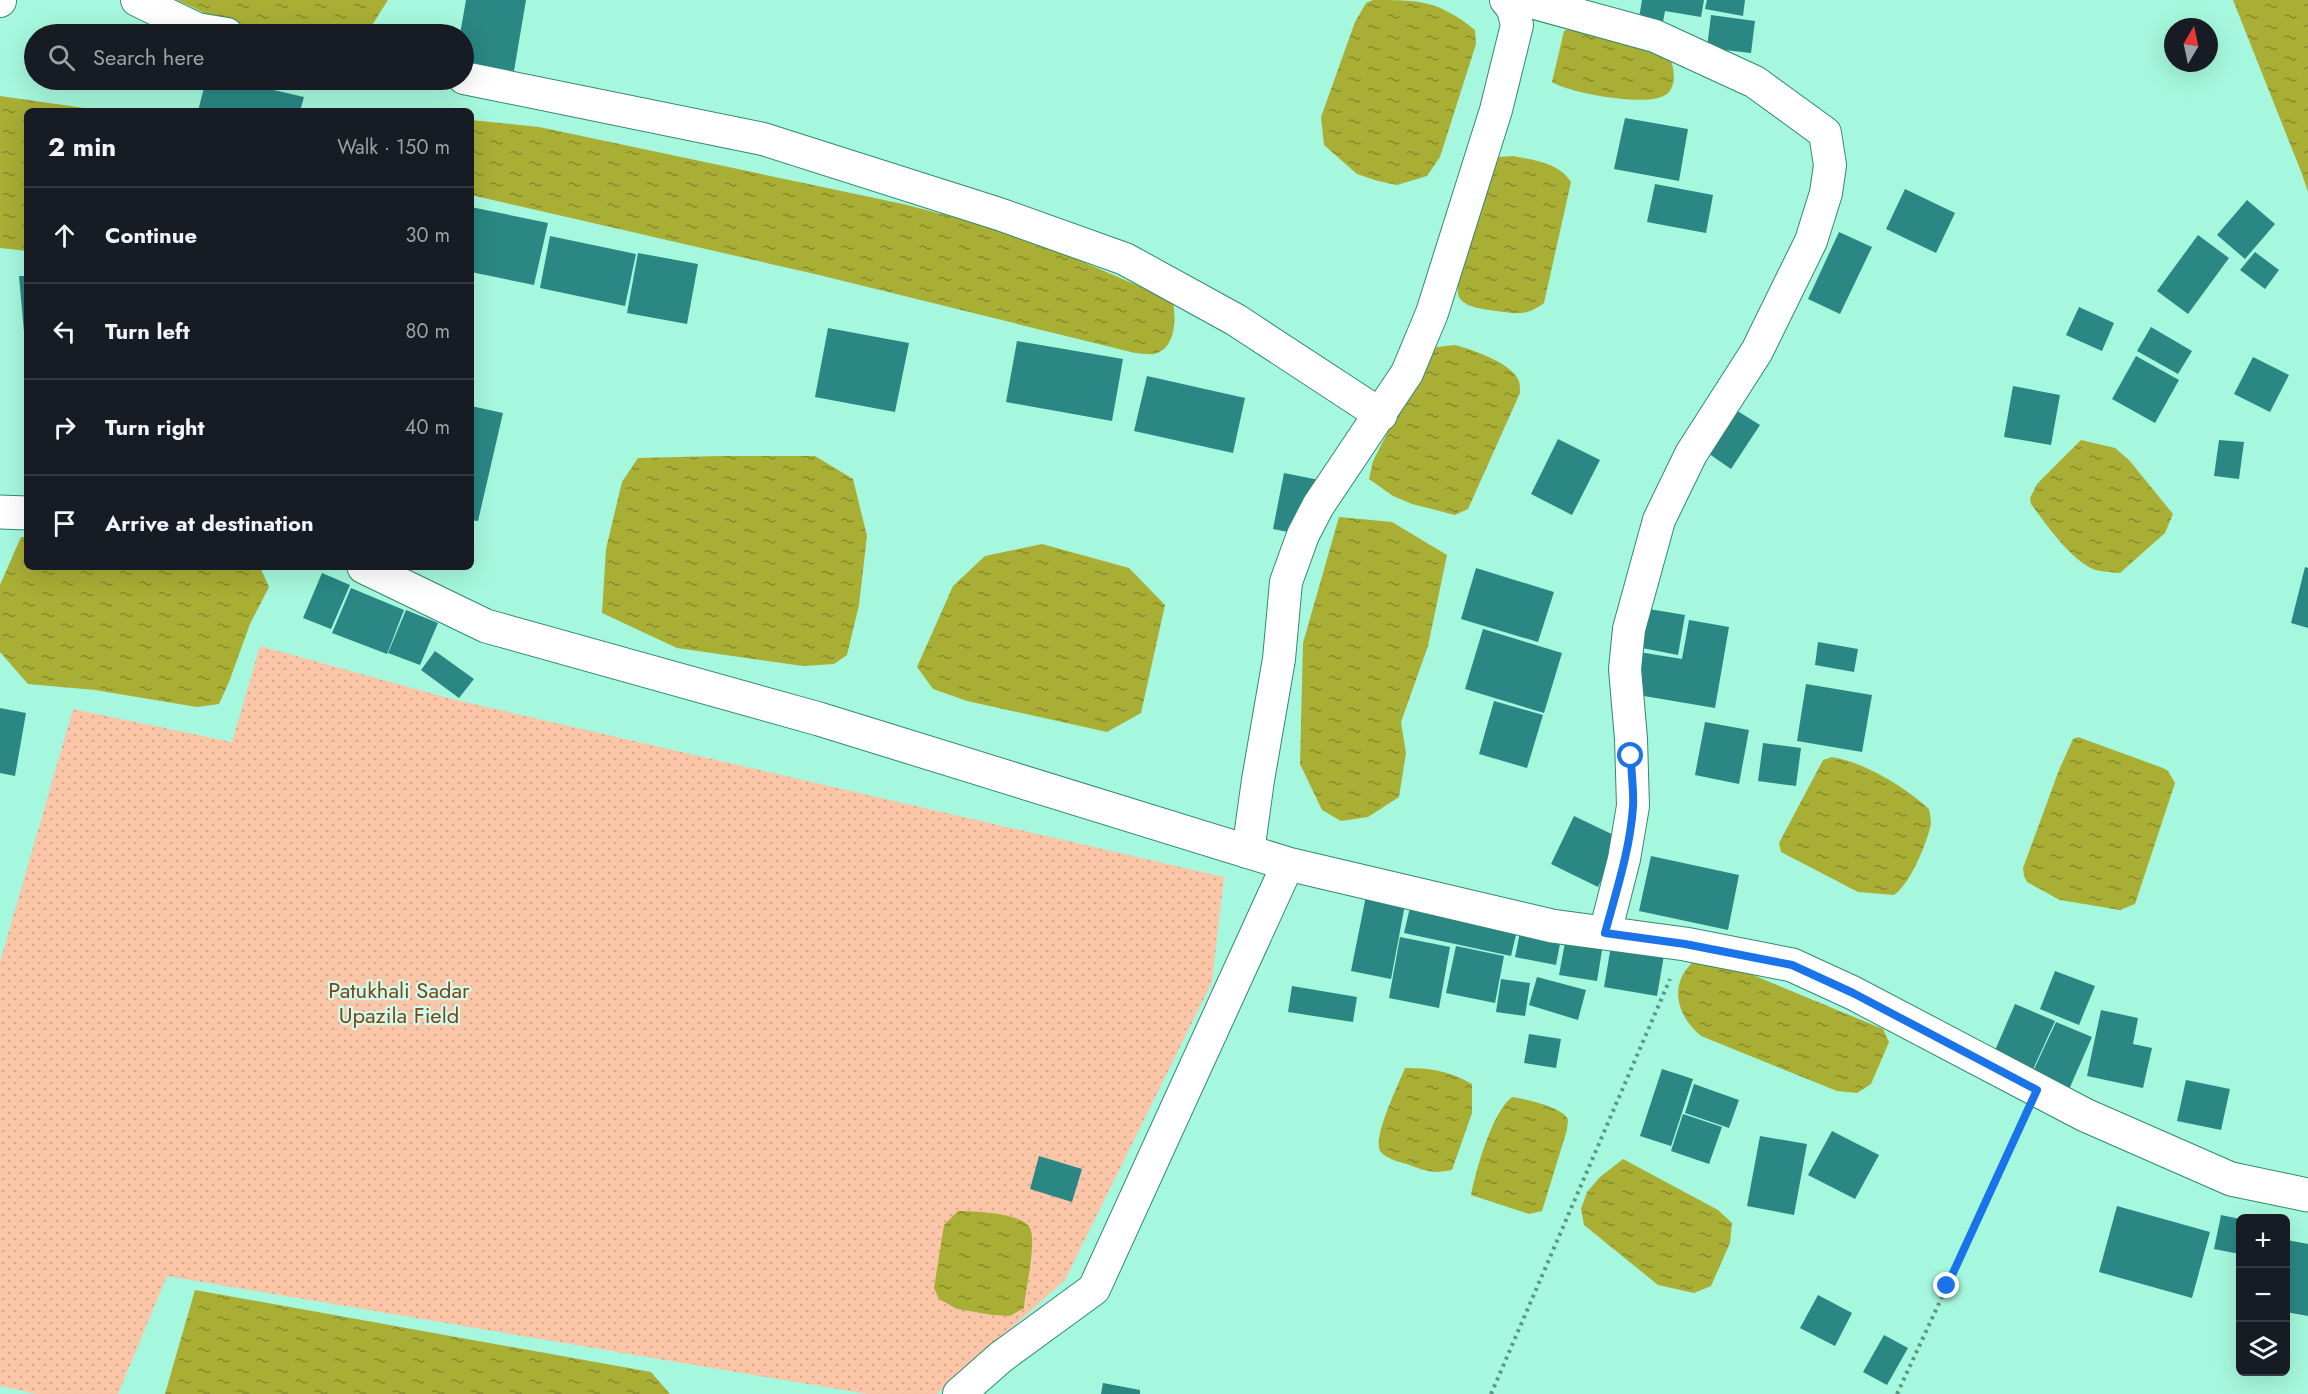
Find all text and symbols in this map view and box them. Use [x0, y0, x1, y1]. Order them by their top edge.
north arrow [2164, 18, 2218, 72]
search box [24, 24, 474, 90]
icon: search [45, 41, 78, 74]
text: Search here [93, 41, 204, 73]
text: 2 min [48, 128, 116, 166]
text: Walk · 150 m [337, 133, 450, 162]
icon: ahead [48, 219, 81, 252]
text: Continue [105, 219, 197, 251]
text: 30 m [405, 221, 450, 250]
icon: left [48, 315, 81, 348]
text: Turn left [105, 315, 190, 347]
text: 80 m [405, 317, 450, 346]
icon: right [48, 411, 81, 444]
text: Turn right [105, 411, 205, 443]
text: 40 m [405, 413, 450, 442]
icon: arrive [48, 507, 81, 540]
text: Arrive at destination [105, 507, 314, 539]
route start [1617, 742, 1643, 768]
park label: Patukhali Sadar Upazila Field [328, 974, 470, 1031]
map controls [2236, 1214, 2290, 1376]
button: + [2236, 1214, 2290, 1268]
button: − [2236, 1268, 2290, 1322]
route end [1933, 1272, 1959, 1298]
button: layers [2236, 1322, 2290, 1376]

